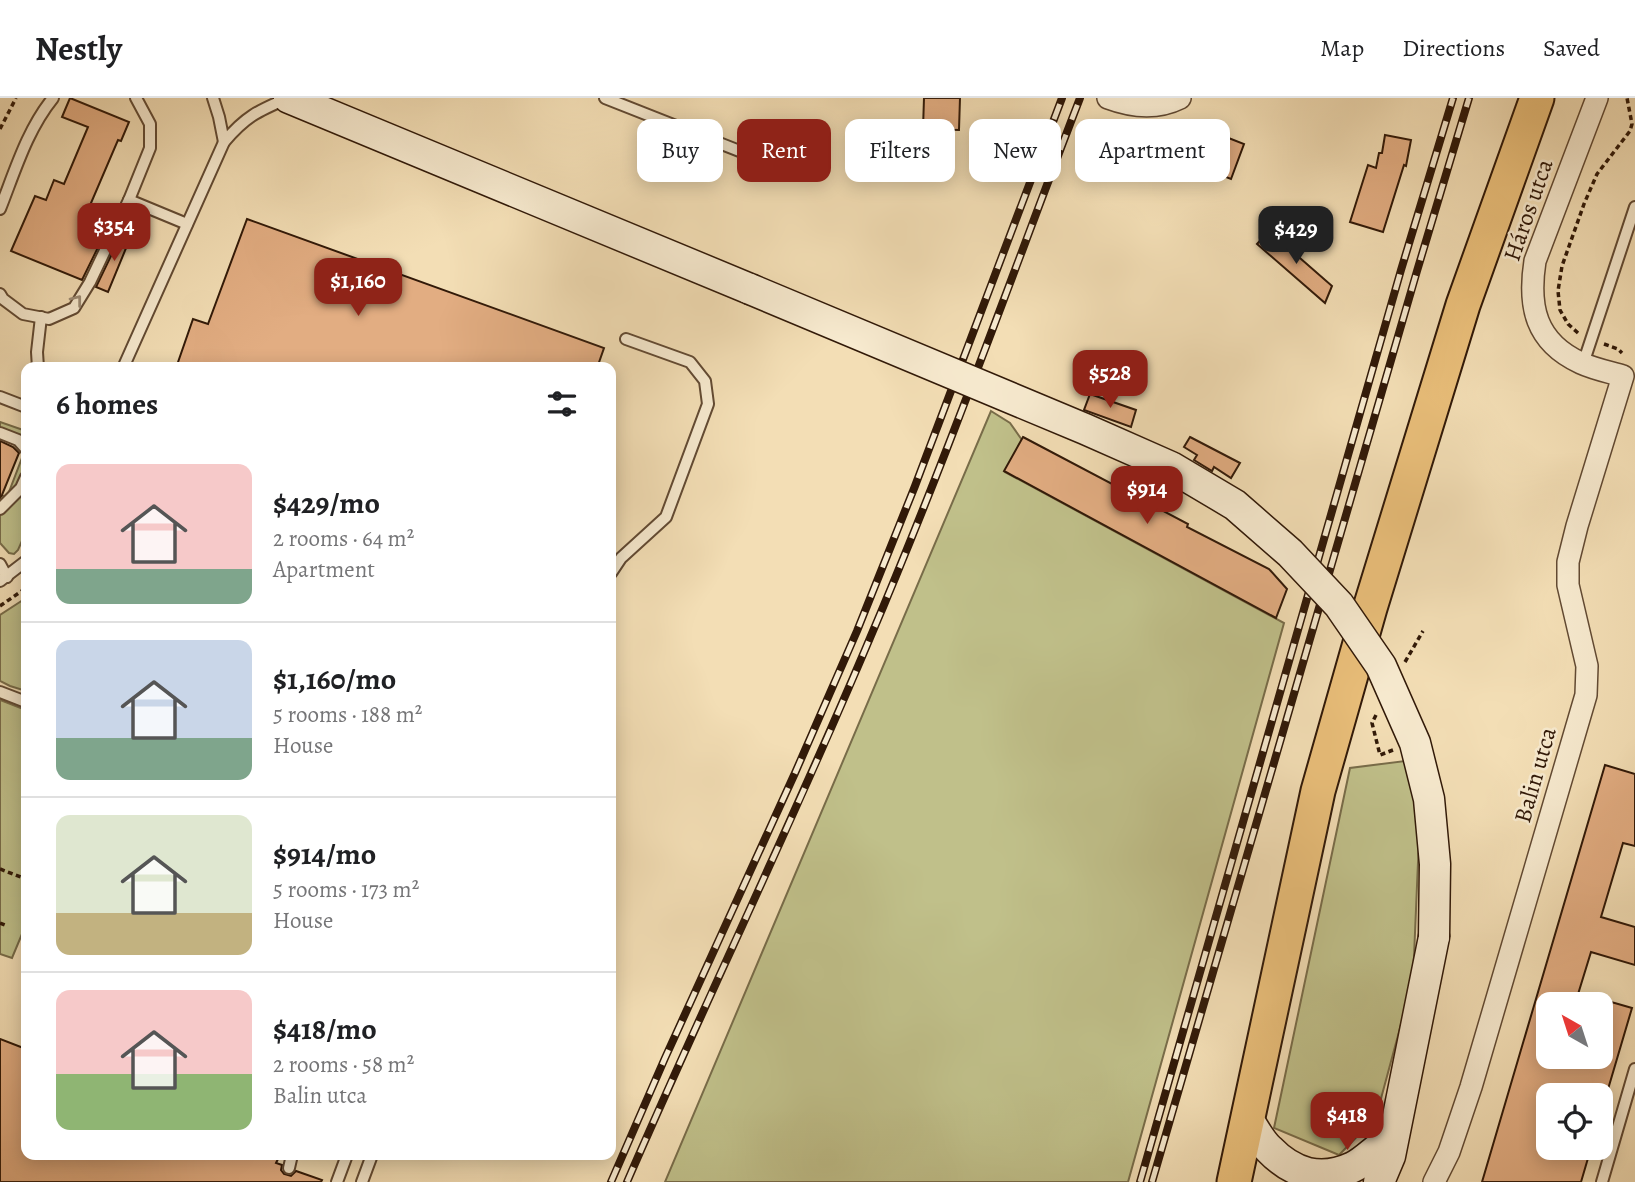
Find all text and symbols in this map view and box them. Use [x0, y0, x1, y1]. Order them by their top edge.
text: Nestly [35, 26, 122, 71]
text: Map [1320, 32, 1364, 64]
text: Directions [1402, 32, 1505, 64]
text: Saved [1543, 32, 1600, 64]
chip: Buy [637, 119, 723, 182]
chip: Rent [737, 119, 831, 182]
chip: Filters [845, 119, 955, 182]
chip: New [969, 119, 1061, 182]
chip: Apartment [1075, 119, 1230, 182]
street label: Háros utca [1496, 154, 1561, 265]
pin: $354 [73, 204, 155, 263]
pin: $429 [1255, 206, 1337, 266]
text: $354 [93, 210, 135, 241]
text: $429 [1274, 213, 1318, 244]
pin: $1,160 [301, 258, 415, 318]
text: $1,160 [330, 265, 386, 296]
one-way arrow [69, 295, 82, 308]
pin: $528 [1069, 350, 1151, 410]
text: $528 [1089, 357, 1131, 388]
text: 6 homes [56, 384, 158, 424]
icon: filters [543, 385, 581, 423]
pin: $914 [1106, 466, 1188, 526]
text: $914 [1127, 473, 1167, 504]
text: $429/mo [273, 483, 380, 523]
icon: home [112, 492, 196, 576]
text: 2 rooms · 64 m² [273, 523, 414, 554]
text: Apartment [273, 554, 375, 585]
text: $1,160/mo [273, 659, 396, 699]
icon: home [112, 668, 196, 752]
text: 5 rooms · 188 m² [273, 699, 422, 730]
street label: Balin utca [1506, 723, 1564, 827]
text: House [273, 730, 333, 761]
text: $914/mo [273, 834, 376, 874]
icon: home [112, 843, 196, 927]
text: 5 rooms · 173 m² [273, 874, 419, 905]
text: House [273, 905, 333, 936]
north arrow [1536, 992, 1614, 1069]
map controls [1536, 992, 1613, 1160]
text: $418/mo [273, 1009, 377, 1049]
icon: home [112, 1018, 196, 1102]
text: 2 rooms · 58 m² [273, 1049, 414, 1080]
text: Balin utca [273, 1080, 367, 1111]
button: locate [1536, 1083, 1613, 1160]
pin: $418 [1306, 1093, 1388, 1152]
text: $418 [1327, 1099, 1367, 1130]

